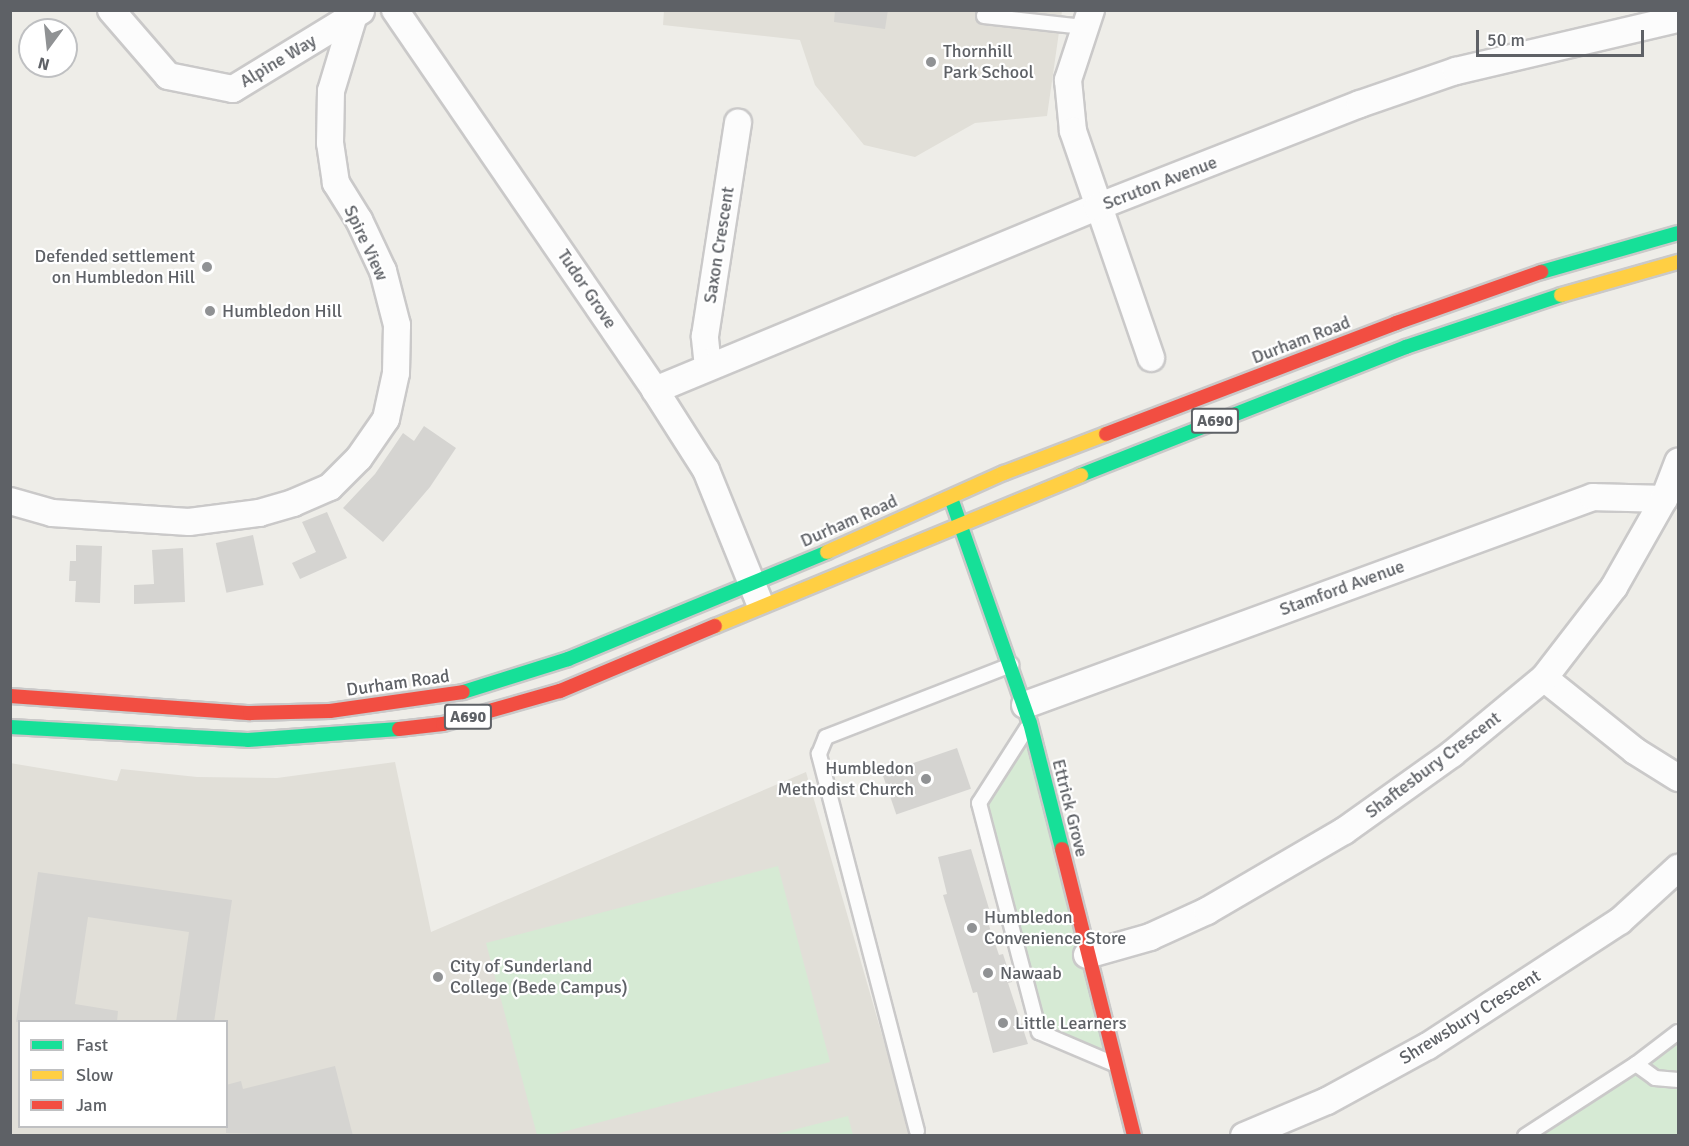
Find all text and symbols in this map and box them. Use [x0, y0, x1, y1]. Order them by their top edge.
north arrow [18, 18, 78, 78]
scale bar [1479, 18, 1647, 56]
text: 50 m [1487, 29, 1525, 51]
street label: Alpine Way [236, 30, 320, 92]
place label: Thornhill Park School [943, 41, 1034, 84]
text: N [36, 52, 52, 75]
marker: Thornhill Park School [924, 55, 938, 69]
street label: Scruton Avenue [1100, 151, 1220, 215]
street label: Saxon Crescent [699, 185, 739, 305]
street label: Spire View [339, 202, 393, 284]
street label: Tudor Grove [553, 245, 621, 333]
place label: Defended settlement on Humbledon Hill [35, 246, 195, 288]
marker: Defended settlement on Humbledon Hill [200, 260, 214, 274]
place label: Humbledon Hill [222, 300, 342, 322]
marker: Humbledon Hill [203, 304, 217, 318]
street label: Durham Road [1249, 311, 1353, 369]
road number: A690 [1190, 408, 1240, 434]
street label: Durham Road [797, 490, 901, 552]
street label: Stamford Avenue [1277, 555, 1407, 621]
street label: Durham Road [345, 665, 451, 701]
road number: A690 [442, 704, 494, 730]
street label: Shaftesbury Crescent [1361, 707, 1505, 823]
street label: Ettrick Grove [1047, 757, 1093, 859]
place label: Humbledon Methodist Church [777, 758, 914, 800]
marker: Humbledon Methodist Church [919, 772, 933, 786]
place label: Humbledon Convenience Store [984, 907, 1126, 950]
marker: Humbledon Convenience Store [965, 921, 979, 935]
place label: City of Sunderland College (Bede Campus) [450, 956, 628, 998]
place label: Nawaab [1000, 962, 1062, 984]
street label: Shrewsbury Crescent [1396, 965, 1544, 1069]
marker: Nawaab [981, 966, 995, 980]
marker: City of Sunderland College (Bede Campus) [431, 970, 445, 984]
place label: Little Learners [1015, 1012, 1127, 1034]
marker: Little Learners [996, 1016, 1010, 1030]
legend [18, 1020, 228, 1128]
text: Fast [76, 1034, 108, 1056]
text: Slow [76, 1064, 113, 1086]
text: Jam [76, 1094, 107, 1116]

